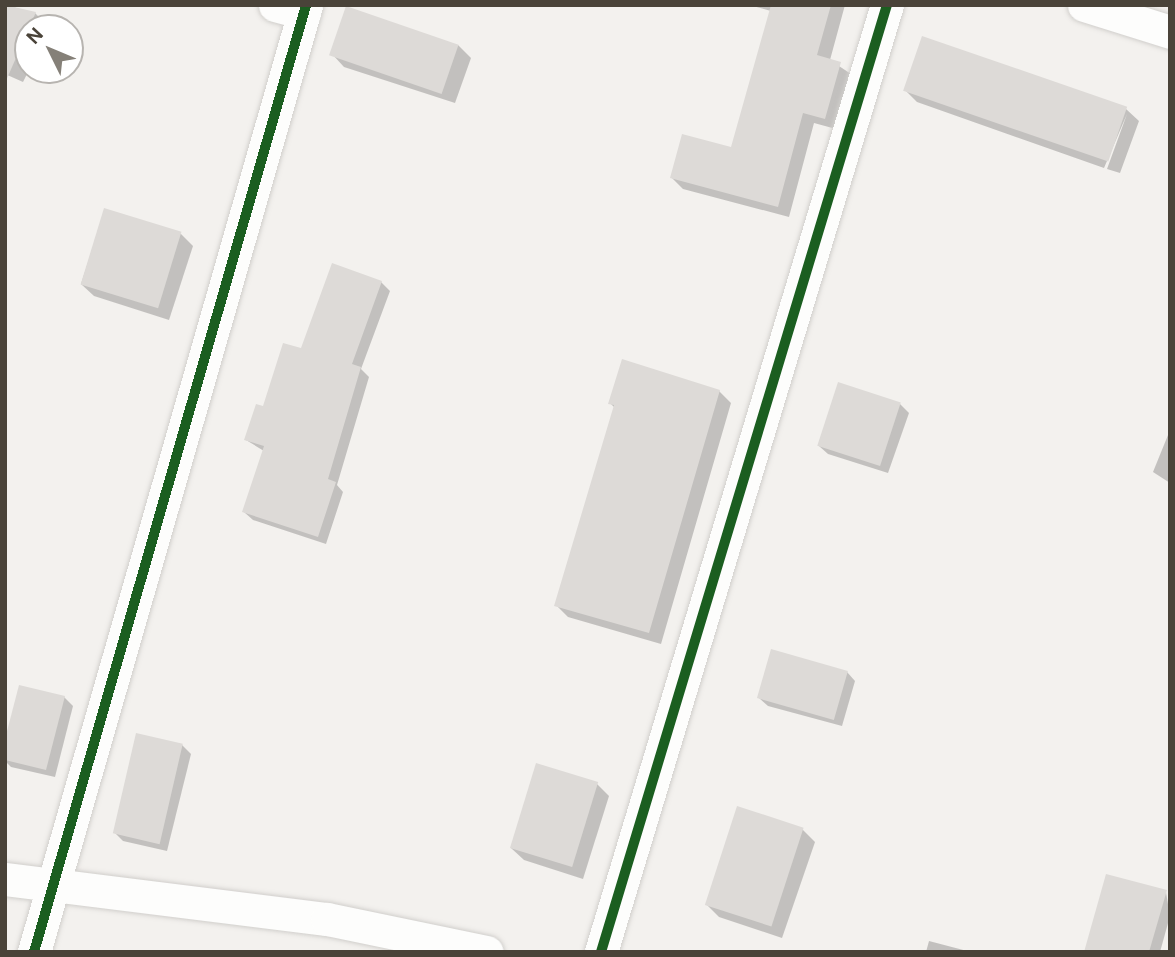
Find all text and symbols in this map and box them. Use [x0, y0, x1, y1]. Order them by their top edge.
north arrow [14, 14, 84, 84]
text: N [21, 22, 49, 49]

